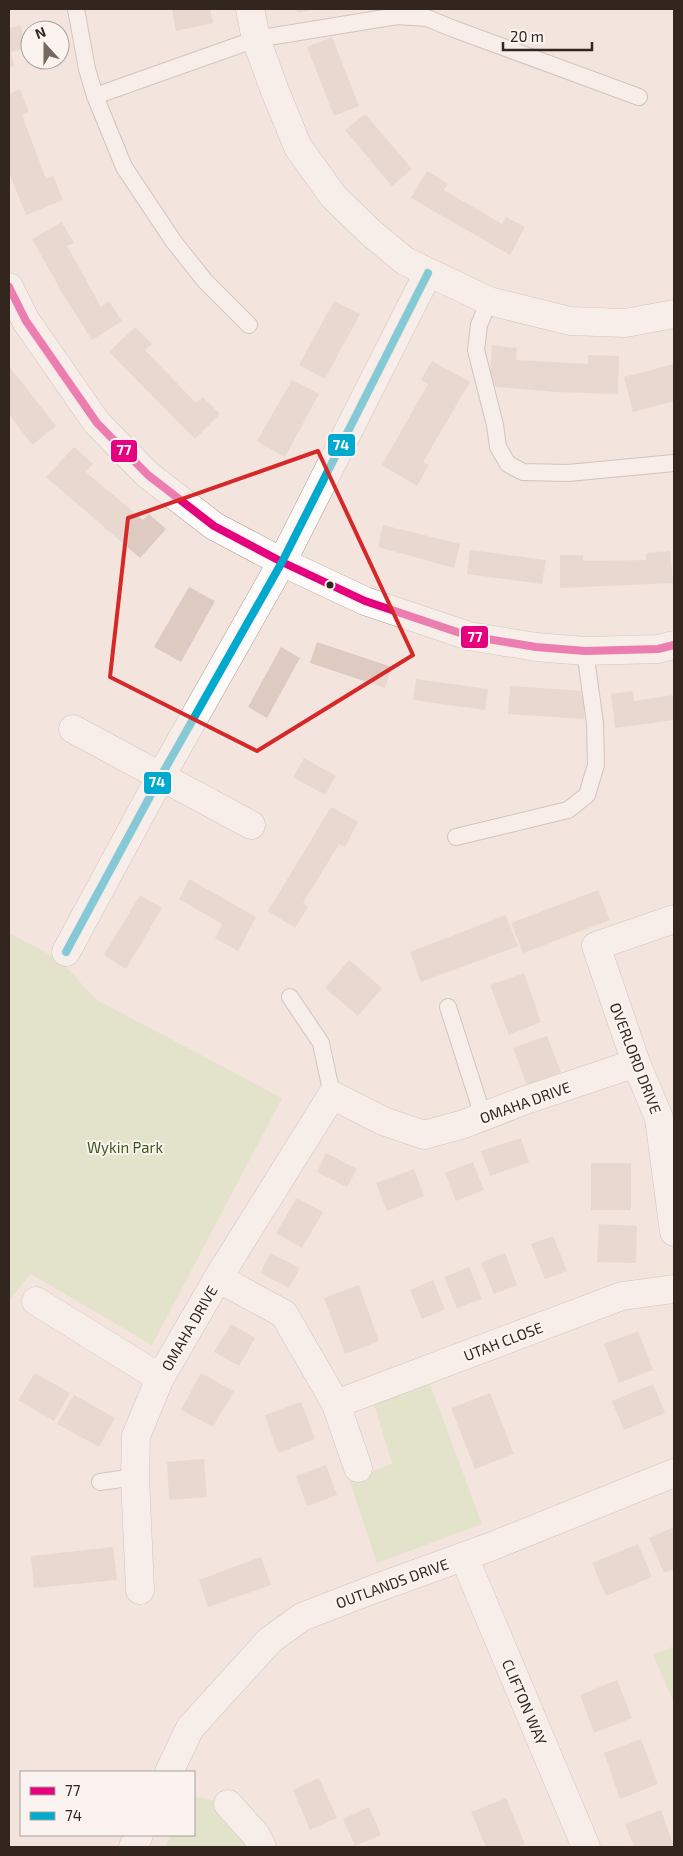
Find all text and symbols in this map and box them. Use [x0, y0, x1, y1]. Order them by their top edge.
north arrow [20, 20, 70, 70]
scale bar [503, 20, 592, 52]
text: N [32, 23, 48, 42]
text: 20 m [510, 27, 544, 45]
line badge: 74 [327, 433, 356, 457]
text: 74 [333, 436, 349, 453]
line badge: 77 [110, 439, 138, 463]
text: 77 [117, 441, 132, 458]
unlabelled marker [325, 580, 335, 590]
line badge: 77 [460, 625, 489, 649]
text: 77 [468, 628, 483, 645]
line badge: 74 [143, 771, 172, 795]
text: 74 [149, 773, 165, 790]
street label: OVERLORD DRIVE [607, 1000, 665, 1116]
street label: OMAHA DRIVE [477, 1077, 573, 1127]
park label: Wykin Park [87, 1138, 163, 1156]
street label: OMAHA DRIVE [157, 1282, 221, 1374]
street label: UTAH CLOSE [461, 1318, 545, 1364]
street label: OUTLANDS DRIVE [333, 1554, 451, 1612]
street label: CLIFTON WAY [499, 1656, 551, 1748]
legend [20, 1771, 195, 1836]
text: 77 [65, 1781, 81, 1799]
text: 74 [65, 1806, 82, 1824]

